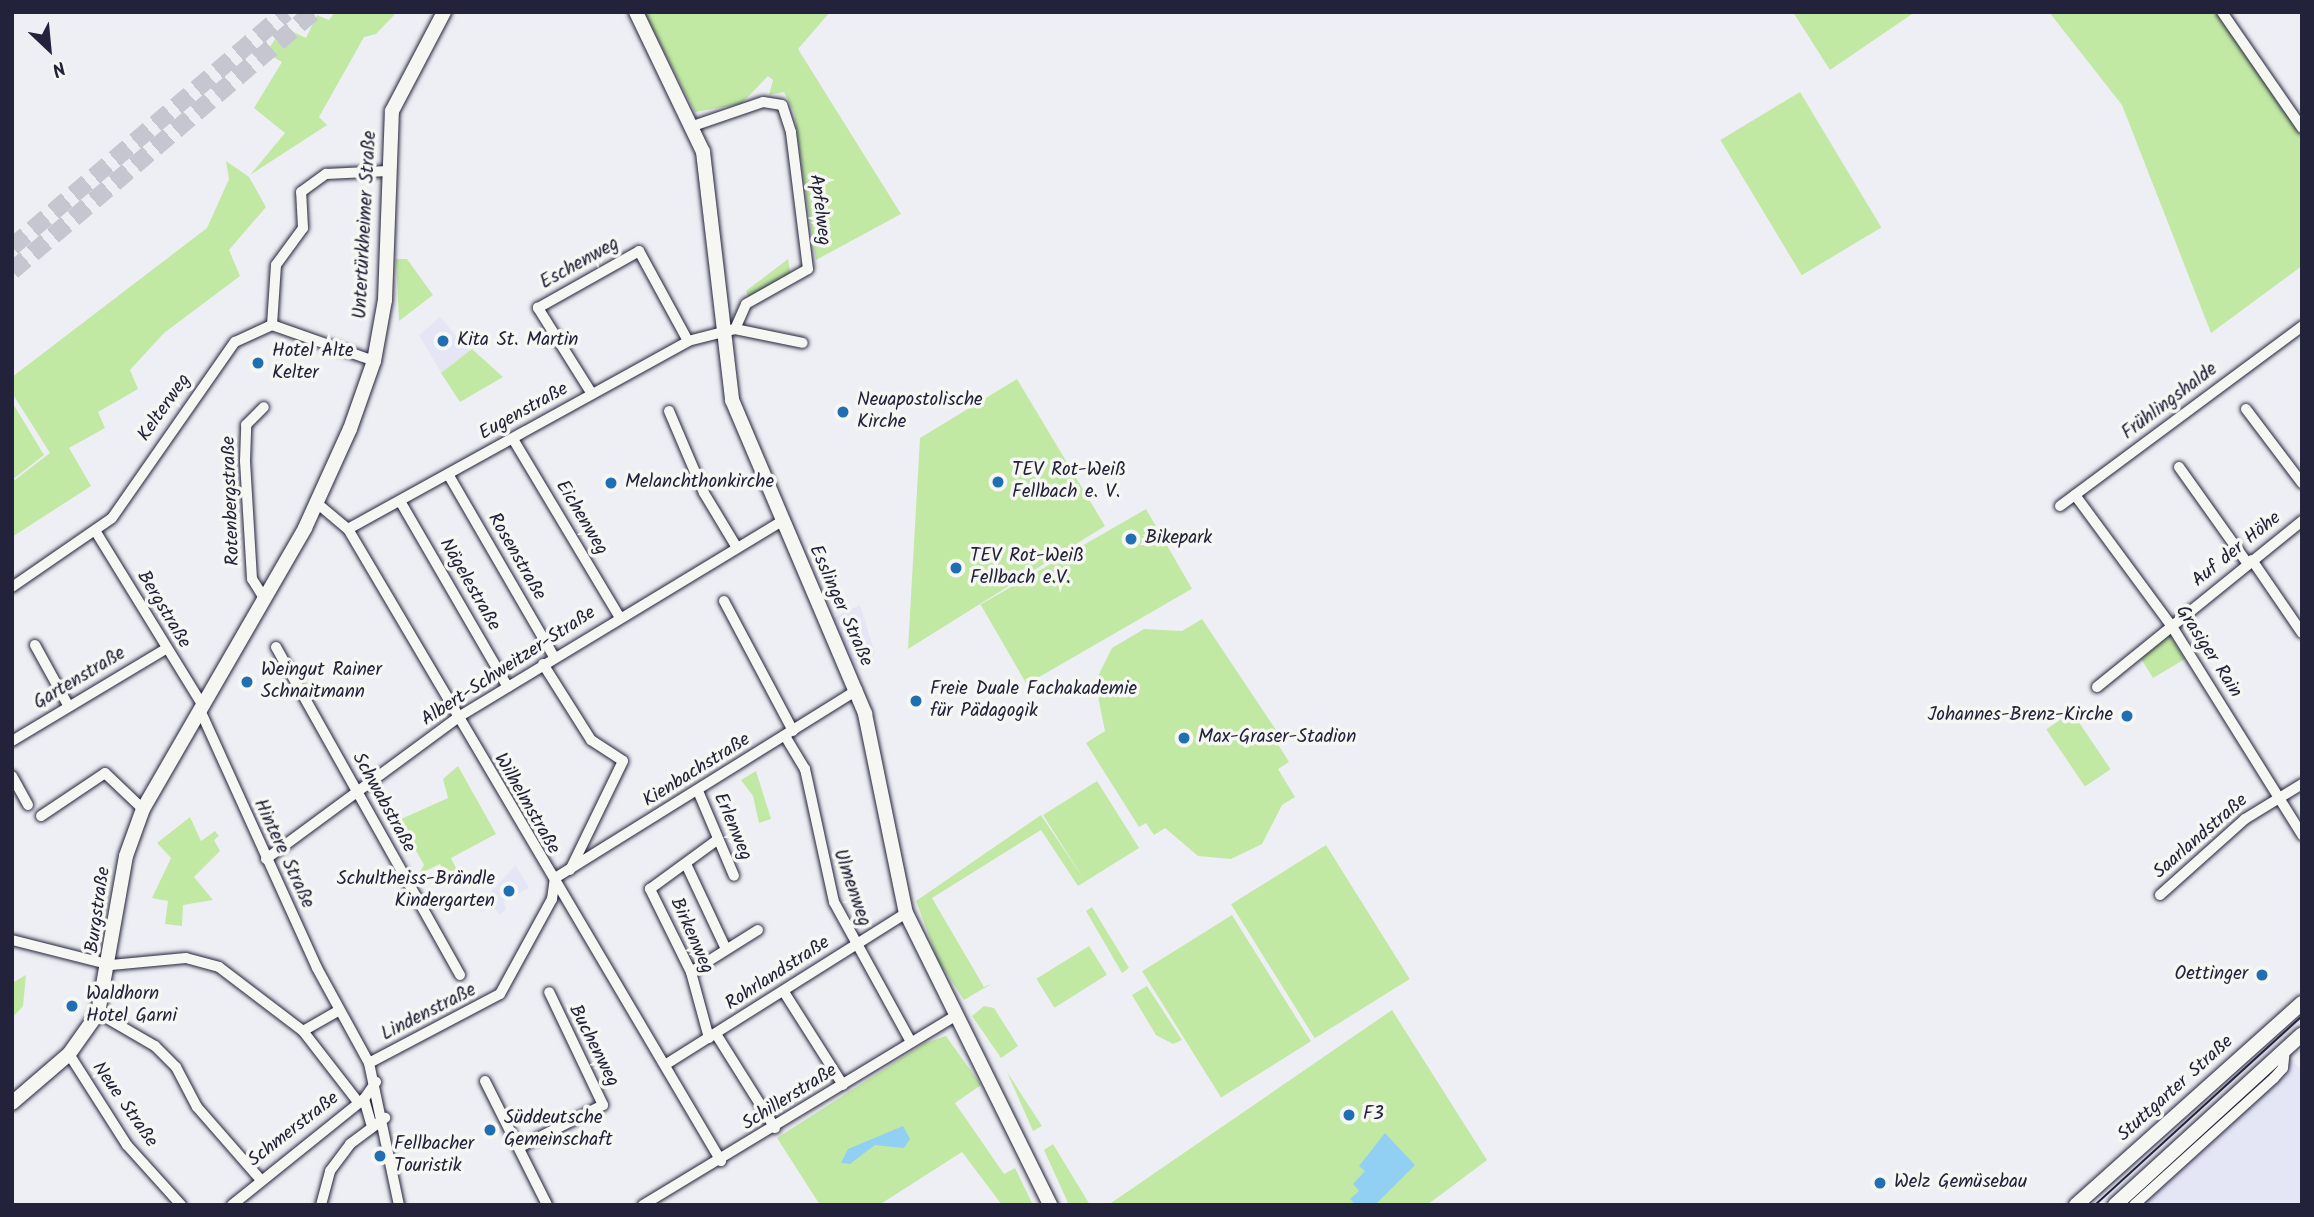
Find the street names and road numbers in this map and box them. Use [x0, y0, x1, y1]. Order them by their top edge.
street label: Untertürkheimer Straße [350, 130, 382, 320]
street label: Apfelweg [803, 173, 835, 247]
street label: Eschenweg [536, 233, 624, 295]
street label: Frühlingshalde [2118, 359, 2222, 445]
street label: Kelterweg [134, 370, 196, 446]
street label: Eugenstraße [475, 378, 573, 446]
street label: Rotenbergstraße [218, 436, 246, 566]
street label: Eichenweg [550, 476, 612, 560]
street label: Auf der Höhe [2188, 507, 2286, 593]
street label: Rosenstraße [482, 509, 550, 605]
street label: Nägelestraße [433, 535, 505, 635]
street label: Esslinger Straße [803, 542, 877, 670]
street label: Bergstraße [131, 567, 195, 653]
street label: Albert-Schweitzer-Straße [418, 602, 600, 732]
street label: Grasiger Rain [2170, 602, 2246, 702]
street label: Gartenstraße [30, 643, 130, 715]
street label: Kienbachstraße [639, 729, 755, 813]
street label: Schwabstraße [346, 749, 420, 857]
street label: Wilhelmstraße [488, 749, 564, 859]
street label: Erlenweg [708, 790, 756, 864]
street label: Saarlandstraße [2149, 790, 2253, 884]
street label: Hintere Straße [248, 796, 318, 912]
street label: Ulmenweg [827, 846, 875, 930]
street label: Burgstraße [82, 865, 116, 955]
street label: Birkenweg [664, 894, 718, 978]
street label: Rohrlandstraße [722, 932, 834, 1016]
street label: Lindenstraße [378, 979, 480, 1047]
street label: Buchenweg [563, 1001, 623, 1091]
street label: Stuttgarter Straße [2114, 1031, 2238, 1147]
street label: Neue Straße [86, 1058, 162, 1152]
street label: Schillerstraße [738, 1060, 842, 1136]
street label: Schmerstraße [244, 1087, 344, 1173]

